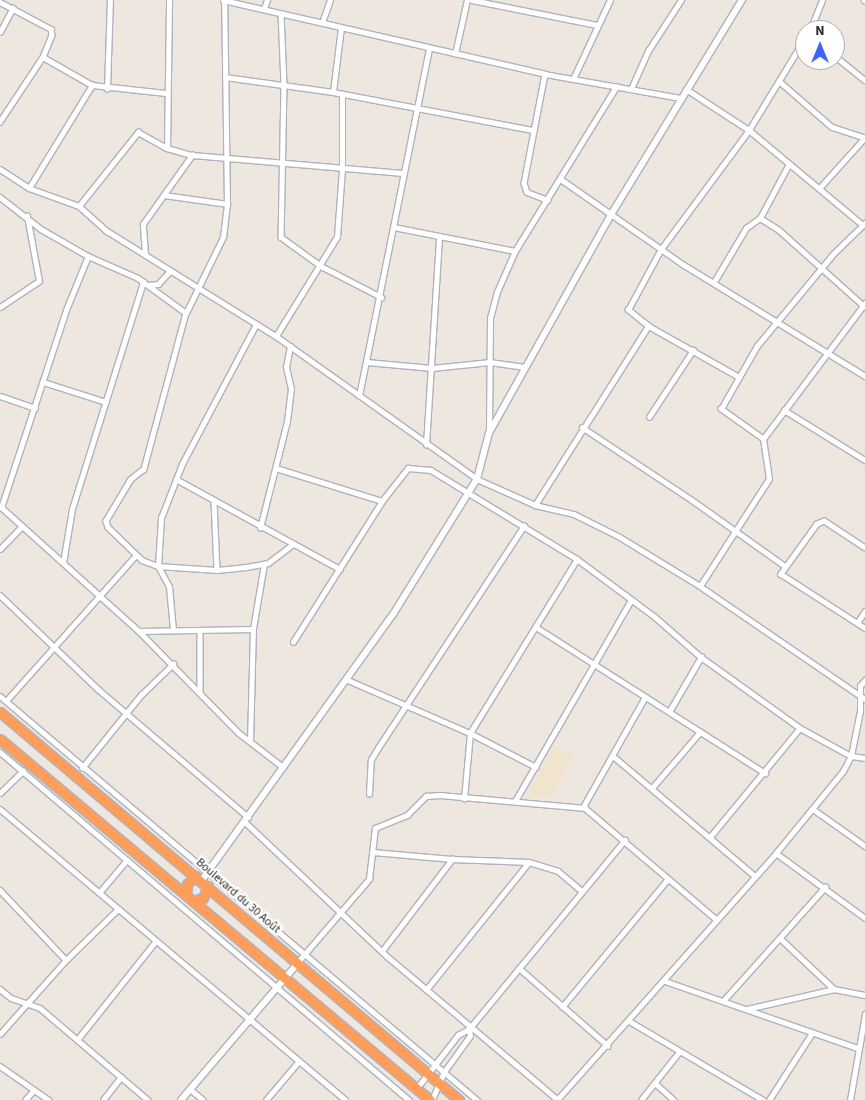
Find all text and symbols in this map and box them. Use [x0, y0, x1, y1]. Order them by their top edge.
north arrow [795, 20, 845, 70]
text: N [815, 21, 825, 41]
street label: Boulevard du 30 Août [193, 855, 283, 937]

